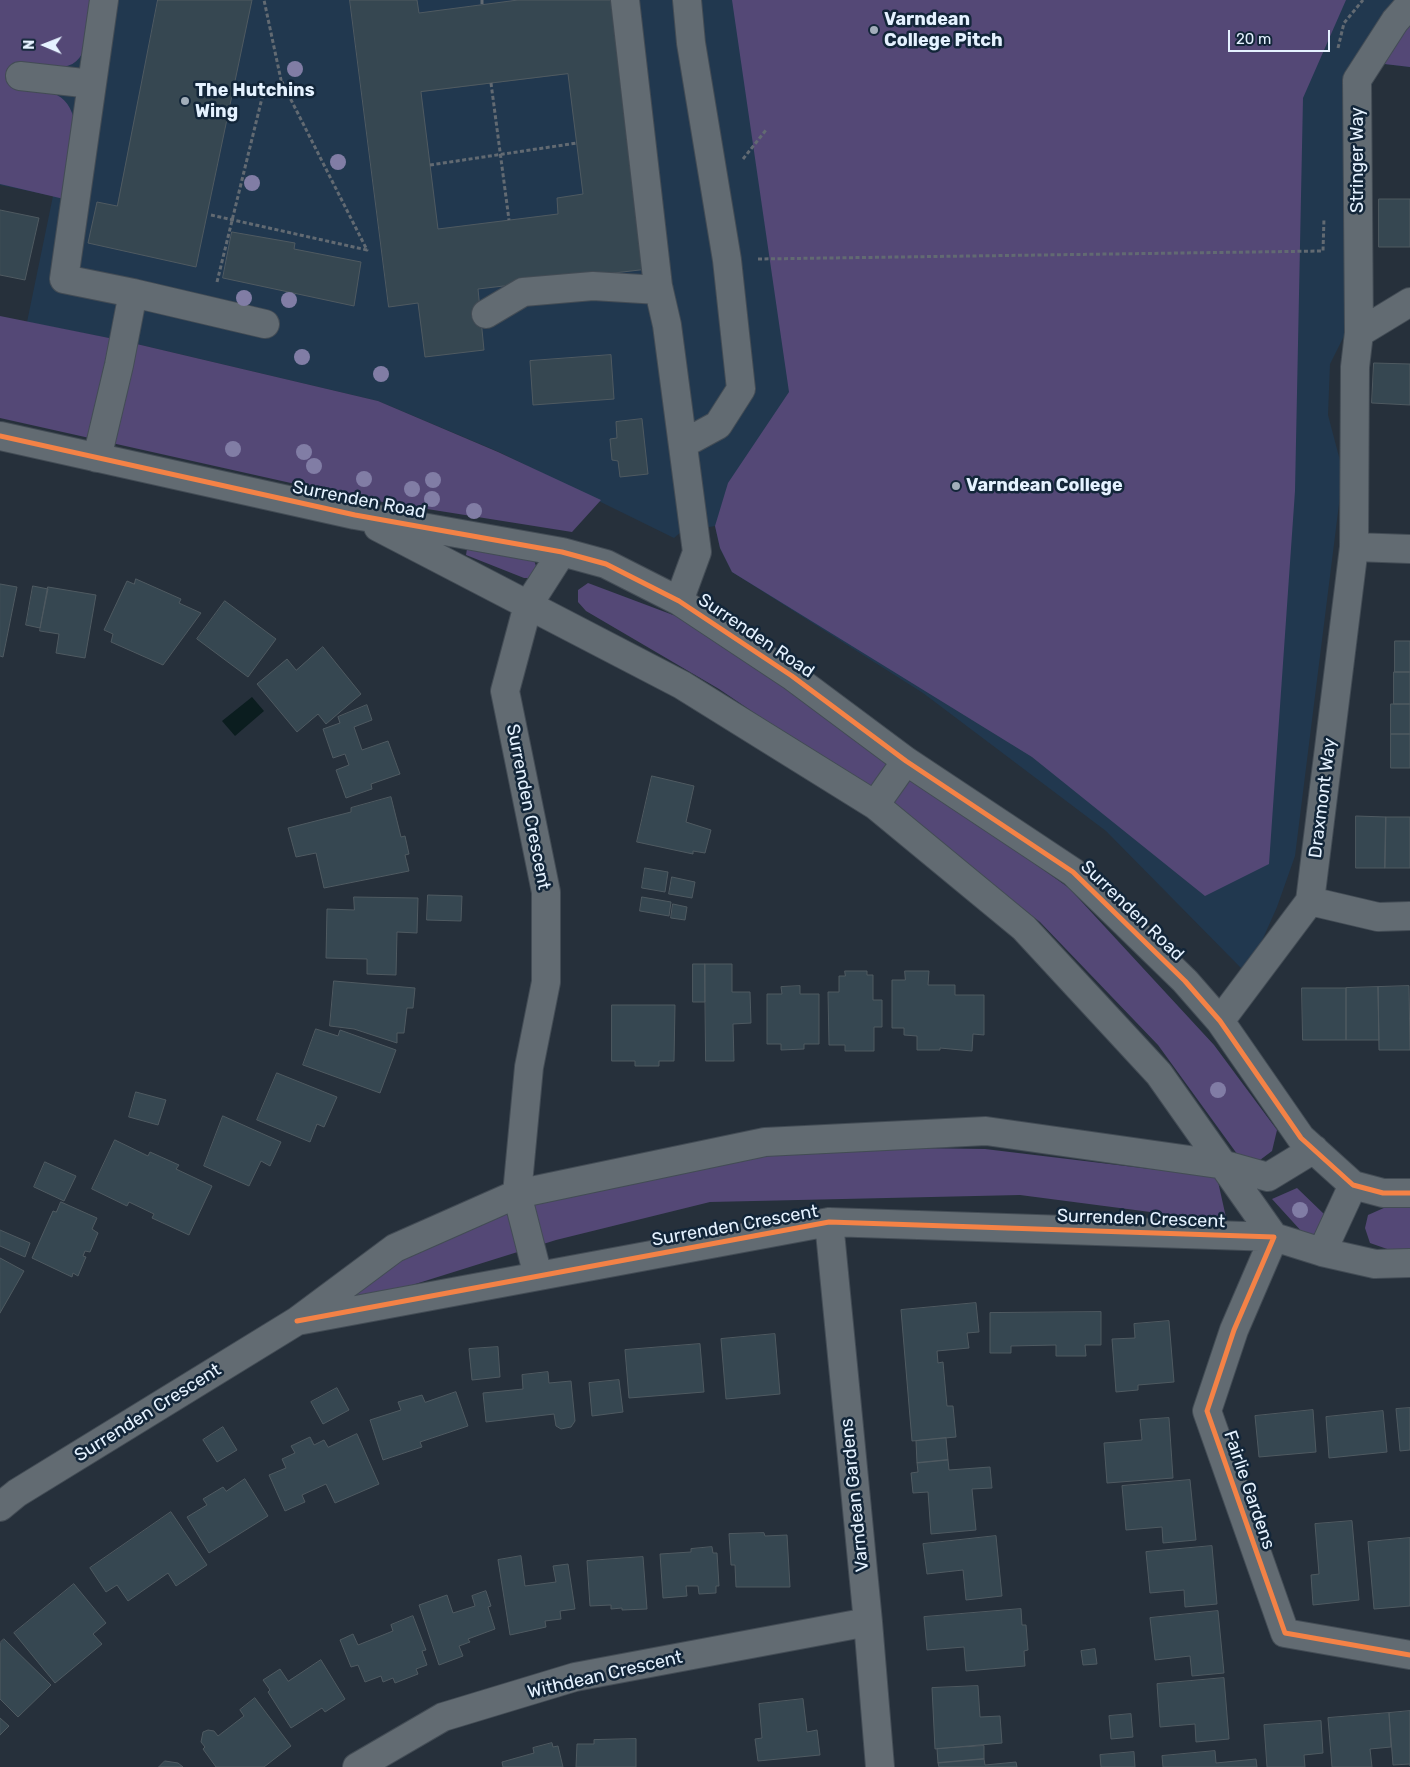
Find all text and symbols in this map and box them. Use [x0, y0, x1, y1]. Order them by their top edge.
place label: Varndean College Pitch [884, 9, 1003, 52]
north arrow [20, 20, 70, 70]
scale bar [1230, 20, 1332, 52]
marker: Varndean College Pitch [868, 24, 880, 36]
text: 20 m [1236, 30, 1271, 48]
text: N [21, 40, 38, 50]
place label: The Hutchins Wing [195, 80, 315, 122]
marker: The Hutchins Wing [179, 95, 191, 107]
street label: Stringer Way [1347, 107, 1369, 213]
place label: Varndean College [966, 475, 1123, 497]
street label: Surrenden Road [291, 476, 427, 524]
marker: Varndean College [950, 480, 962, 492]
street label: Surrenden Road [694, 589, 818, 683]
street label: Surrenden Crescent [501, 722, 555, 892]
street label: Draxmont Way [1305, 737, 1341, 859]
street label: Surrenden Road [1076, 856, 1188, 966]
street label: Surrenden Crescent [650, 1201, 820, 1251]
street label: Surrenden Crescent [1056, 1205, 1226, 1233]
street label: Surrenden Crescent [71, 1359, 225, 1467]
street label: Varndean Gardens [836, 1417, 874, 1573]
street label: Fairlie Gardens [1219, 1428, 1279, 1552]
street label: Withdean Crescent [525, 1647, 685, 1703]

